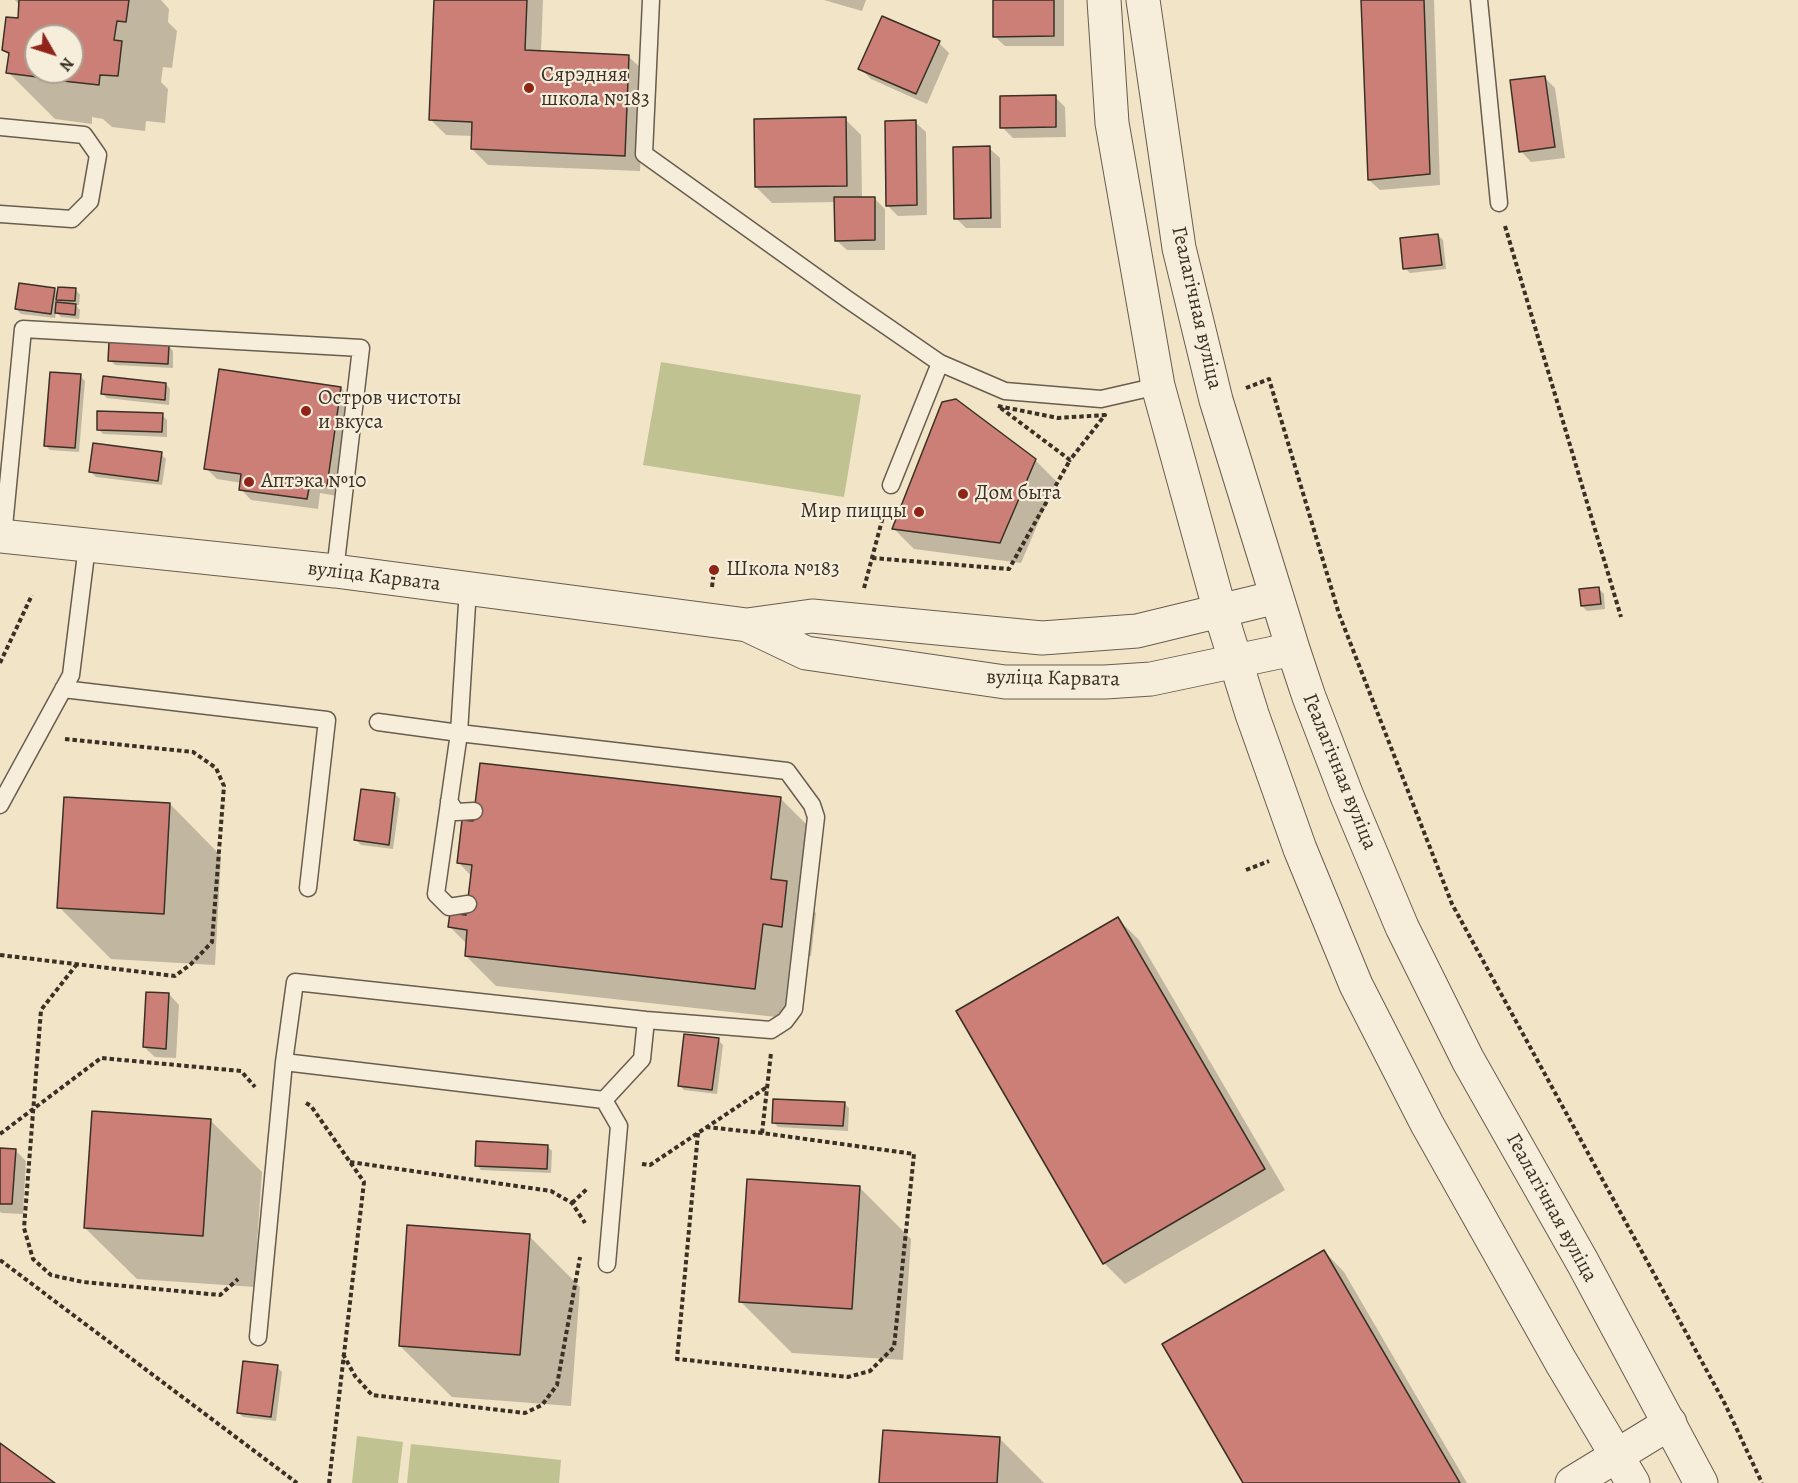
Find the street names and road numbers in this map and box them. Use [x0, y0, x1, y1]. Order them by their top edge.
street label: Геалагічная вуліца [1165, 224, 1227, 392]
street label: вуліца Карвата [306, 556, 442, 598]
street label: вуліца Карвата [986, 665, 1120, 693]
street label: Геалагічная вуліца [1296, 690, 1382, 854]
street label: Геалагічная вуліца [1500, 1129, 1602, 1287]

